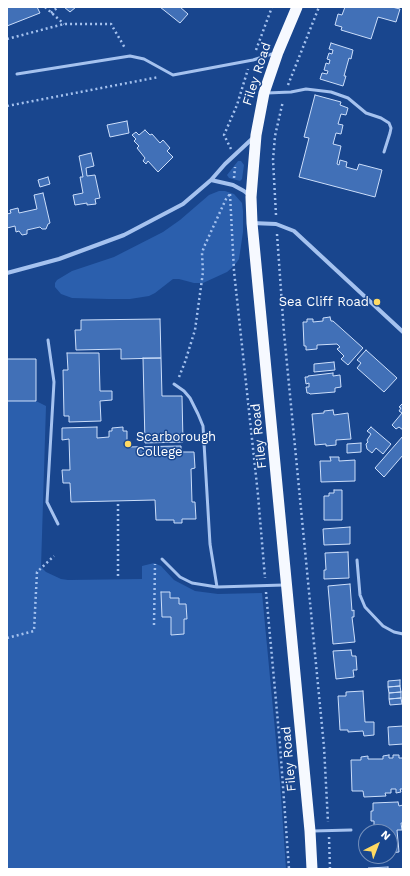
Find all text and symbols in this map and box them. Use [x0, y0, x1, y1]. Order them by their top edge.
street label: Filey Road [239, 40, 275, 108]
place label: Sea Cliff Road [279, 294, 369, 310]
marker: Sea Cliff Road [372, 297, 382, 307]
street label: Filey Road [248, 403, 270, 469]
place label: Scarborough College [136, 429, 216, 460]
marker: Scarborough College [123, 439, 133, 449]
street label: Filey Road [278, 726, 300, 792]
north arrow [358, 824, 398, 864]
text: N [378, 828, 393, 843]

